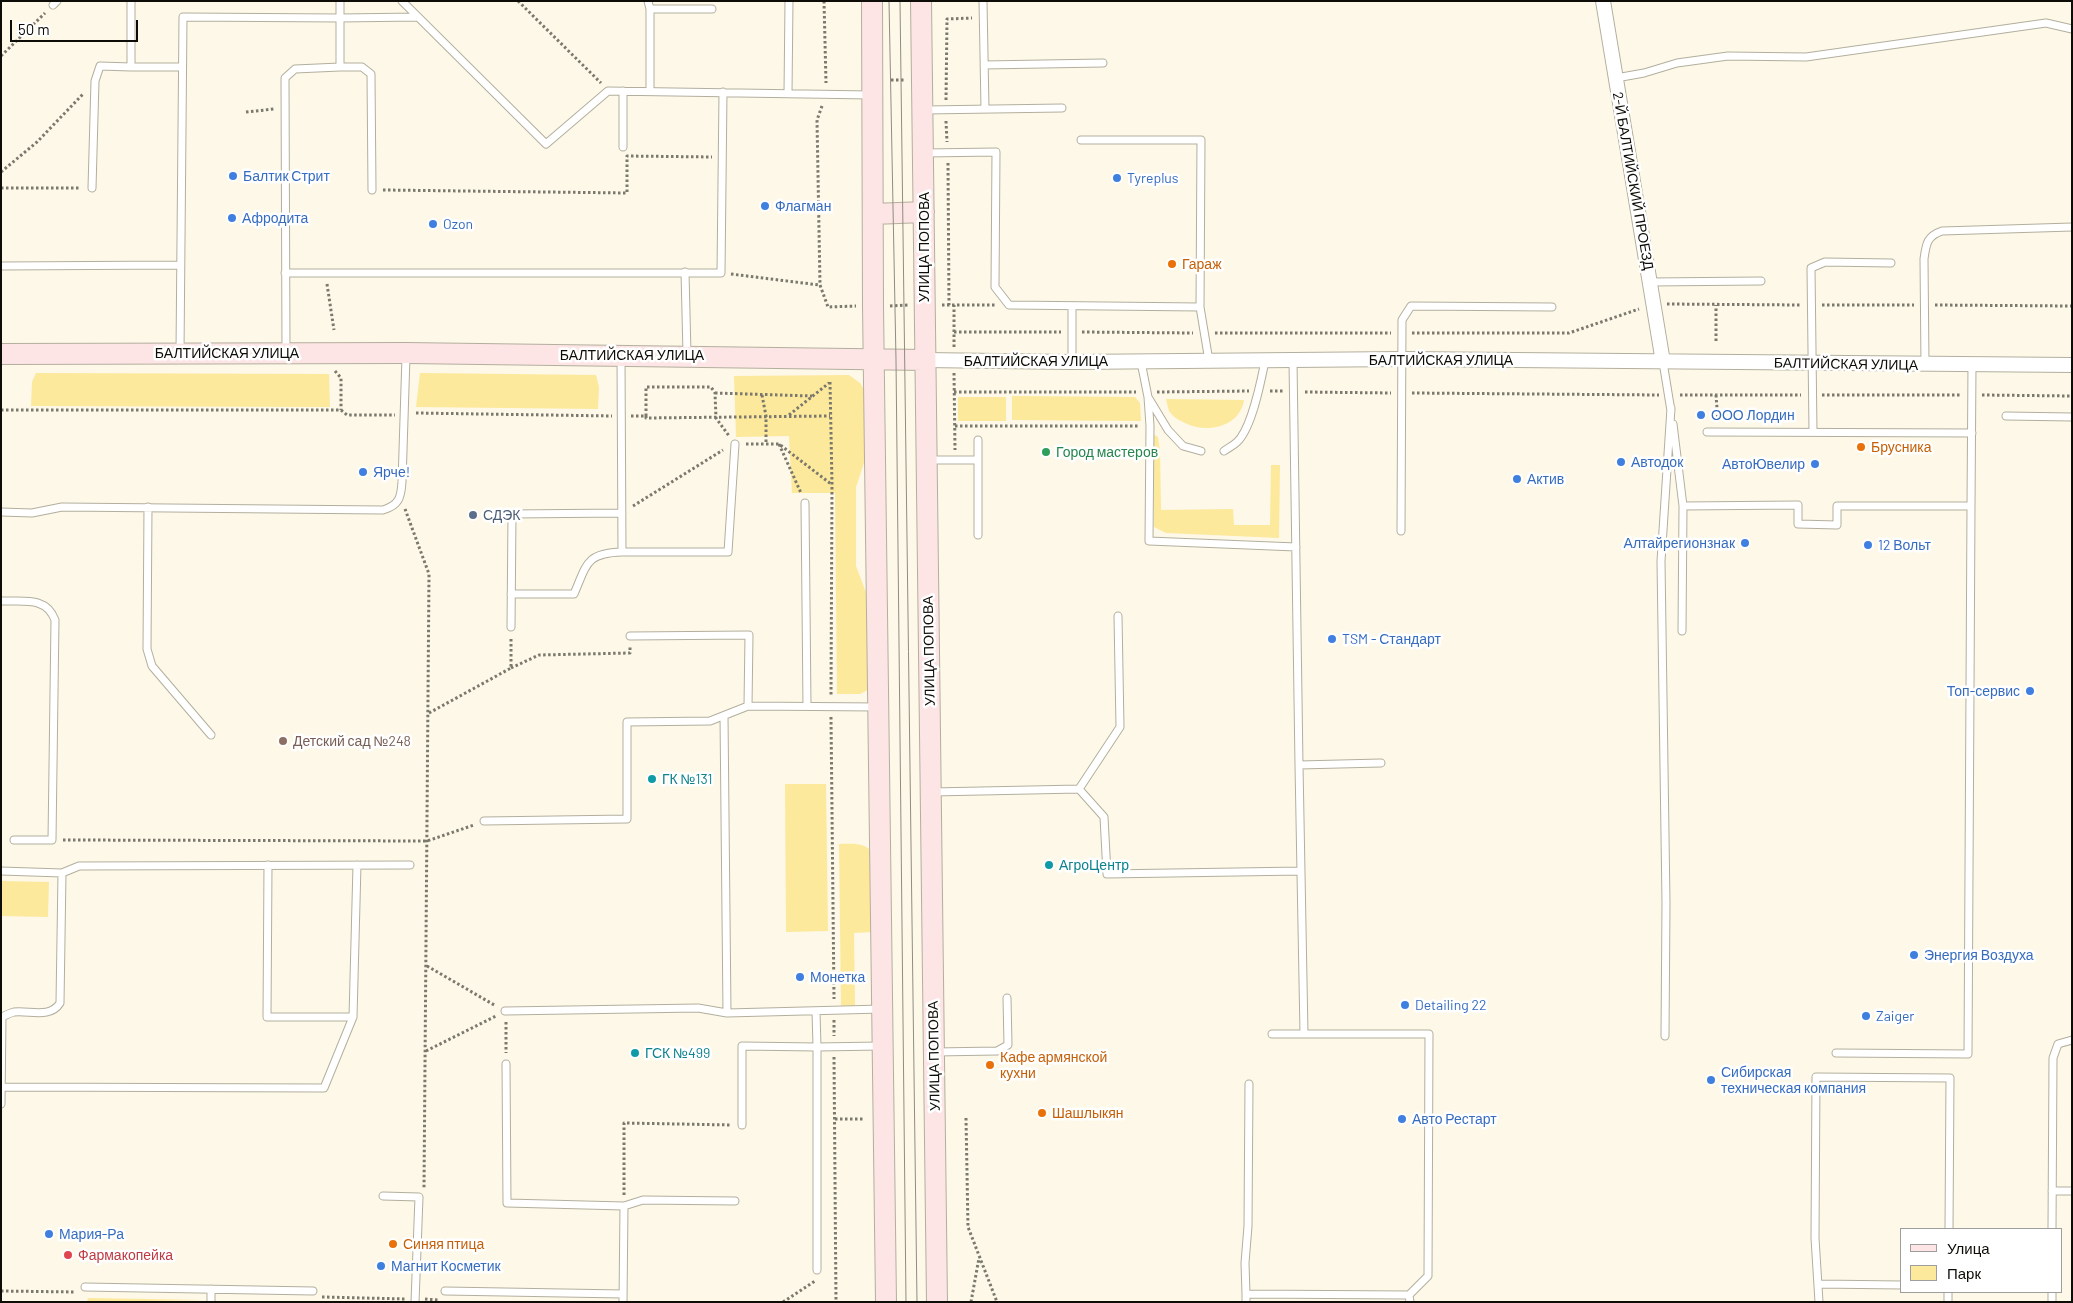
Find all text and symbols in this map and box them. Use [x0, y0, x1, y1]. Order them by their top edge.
scale bar [12, 10, 140, 42]
text: 50 m [18, 20, 50, 38]
street label: 2-Й БАЛТИЙСКИЙ ПРОЕЗД [1609, 91, 1657, 271]
place label: Балтик Стрит [243, 168, 330, 184]
marker: Балтик Стрит [227, 170, 239, 182]
place label: Tyreplus [1127, 170, 1179, 186]
marker: Tyreplus [1111, 172, 1123, 184]
street label: УЛИЦА ПОПОВА [916, 192, 932, 302]
place label: Флагман [775, 198, 831, 214]
marker: Флагман [759, 200, 771, 212]
place label: Афродита [242, 210, 308, 226]
marker: Афродита [226, 212, 238, 224]
place label: Ozon [443, 216, 473, 232]
marker: Ozon [427, 218, 439, 230]
place label: Гараж [1182, 256, 1222, 272]
marker: Гараж [1166, 258, 1178, 270]
street label: БАЛТИЙСКАЯ УЛИЦА [155, 345, 299, 361]
street label: БАЛТИЙСКАЯ УЛИЦА [560, 347, 704, 363]
street label: БАЛТИЙСКАЯ УЛИЦА [1369, 352, 1513, 368]
street label: БАЛТИЙСКАЯ УЛИЦА [964, 353, 1108, 369]
street label: БАЛТИЙСКАЯ УЛИЦА [1774, 354, 1918, 374]
place label: ООО Лордин [1711, 407, 1795, 423]
marker: ООО Лордин [1695, 409, 1707, 421]
place label: Брусника [1871, 439, 1931, 455]
marker: Брусника [1855, 441, 1867, 453]
place label: Город мастеров [1056, 444, 1158, 460]
marker: Город мастеров [1040, 446, 1052, 458]
place label: Автодок [1631, 454, 1683, 470]
marker: Автодок [1615, 456, 1627, 468]
place label: АвтоЮвелир [1722, 456, 1805, 472]
marker: АвтоЮвелир [1809, 458, 1821, 470]
place label: Ярче! [373, 464, 410, 480]
marker: Ярче! [357, 466, 369, 478]
place label: Актив [1527, 471, 1564, 487]
marker: Актив [1511, 473, 1523, 485]
place label: СДЭК [483, 507, 521, 523]
marker: СДЭК [467, 509, 479, 521]
place label: Алтайрегионзнак [1624, 535, 1735, 551]
marker: Алтайрегионзнак [1739, 537, 1751, 549]
place label: 12 Вольт [1878, 537, 1931, 553]
marker: 12 Вольт [1862, 539, 1874, 551]
street label: УЛИЦА ПОПОВА [920, 596, 938, 706]
place label: TSM - Стандарт [1342, 631, 1441, 647]
marker: TSM - Стандарт [1326, 633, 1338, 645]
place label: Топ-сервис [1947, 683, 2020, 699]
marker: Топ-сервис [2024, 685, 2036, 697]
place label: Детский сад №248 [293, 733, 411, 749]
marker: Детский сад №248 [277, 735, 289, 747]
place label: ГК №131 [662, 771, 712, 787]
marker: ГК №131 [646, 773, 658, 785]
place label: АгроЦентр [1059, 857, 1129, 873]
marker: АгроЦентр [1043, 859, 1055, 871]
place label: Энергия Воздуха [1924, 947, 2034, 963]
marker: Энергия Воздуха [1908, 949, 1920, 961]
place label: Монетка [810, 969, 865, 985]
marker: Монетка [794, 971, 806, 983]
place label: Detailing 22 [1415, 997, 1486, 1013]
marker: Detailing 22 [1399, 999, 1411, 1011]
street label: УЛИЦА ПОПОВА [925, 1001, 943, 1111]
place label: Zaiger [1876, 1008, 1914, 1024]
marker: Zaiger [1860, 1010, 1872, 1022]
place label: ГСК №499 [645, 1045, 710, 1061]
marker: ГСК №499 [629, 1047, 641, 1059]
place label: Кафе армянской кухни [1000, 1049, 1107, 1082]
marker: Кафе армянской кухни [984, 1059, 996, 1071]
place label: Сибирская техническая компания [1721, 1064, 1866, 1096]
marker: Сибирская техническая компания [1705, 1074, 1717, 1086]
place label: Шашлыкян [1052, 1105, 1124, 1121]
marker: Шашлыкян [1036, 1107, 1048, 1119]
place label: Авто Рестарт [1412, 1111, 1497, 1127]
marker: Авто Рестарт [1396, 1113, 1408, 1125]
place label: Мария-Ра [59, 1226, 124, 1242]
marker: Мария-Ра [43, 1228, 55, 1240]
legend [1900, 1228, 2063, 1293]
place label: Синяя птица [403, 1236, 484, 1252]
marker: Синяя птица [387, 1238, 399, 1250]
text: Улица [1947, 1239, 1990, 1257]
place label: Фармакопейка [78, 1247, 173, 1263]
marker: Фармакопейка [62, 1249, 74, 1261]
place label: Магнит Косметик [391, 1258, 501, 1274]
marker: Магнит Косметик [375, 1260, 387, 1272]
text: Парк [1947, 1264, 1981, 1282]

